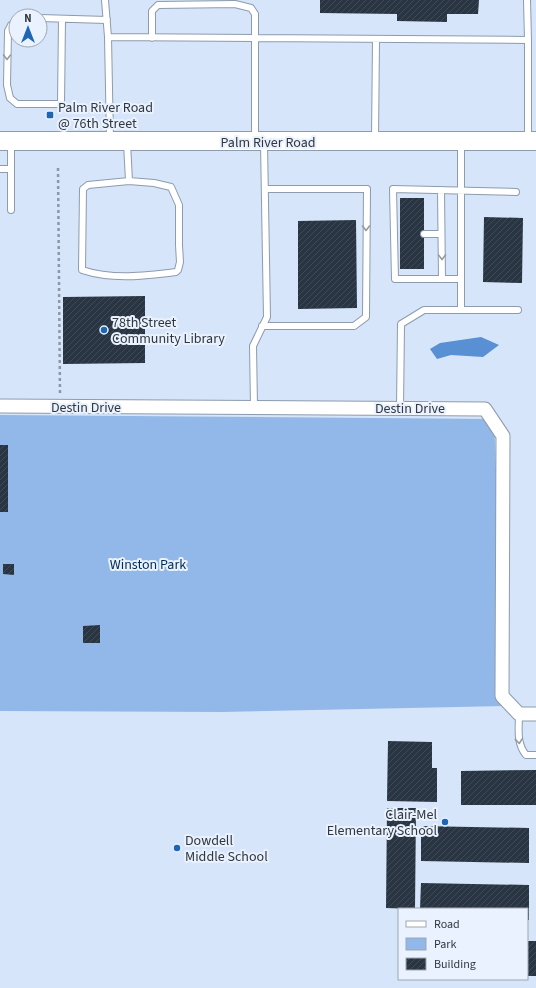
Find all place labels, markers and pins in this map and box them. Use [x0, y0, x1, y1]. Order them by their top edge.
place label: Palm River Road @ 76th Street [58, 98, 153, 134]
marker: Palm River Road @ 76th Street [45, 110, 55, 120]
place label: 78th Street Community Library [112, 313, 225, 349]
marker: 78th Street Community Library [99, 325, 109, 335]
place label: Clair-Mel Elementary School [327, 805, 437, 841]
marker: Clair-Mel Elementary School [440, 817, 450, 827]
place label: Dowdell Middle School [185, 831, 268, 867]
marker: Dowdell Middle School [172, 843, 182, 853]

